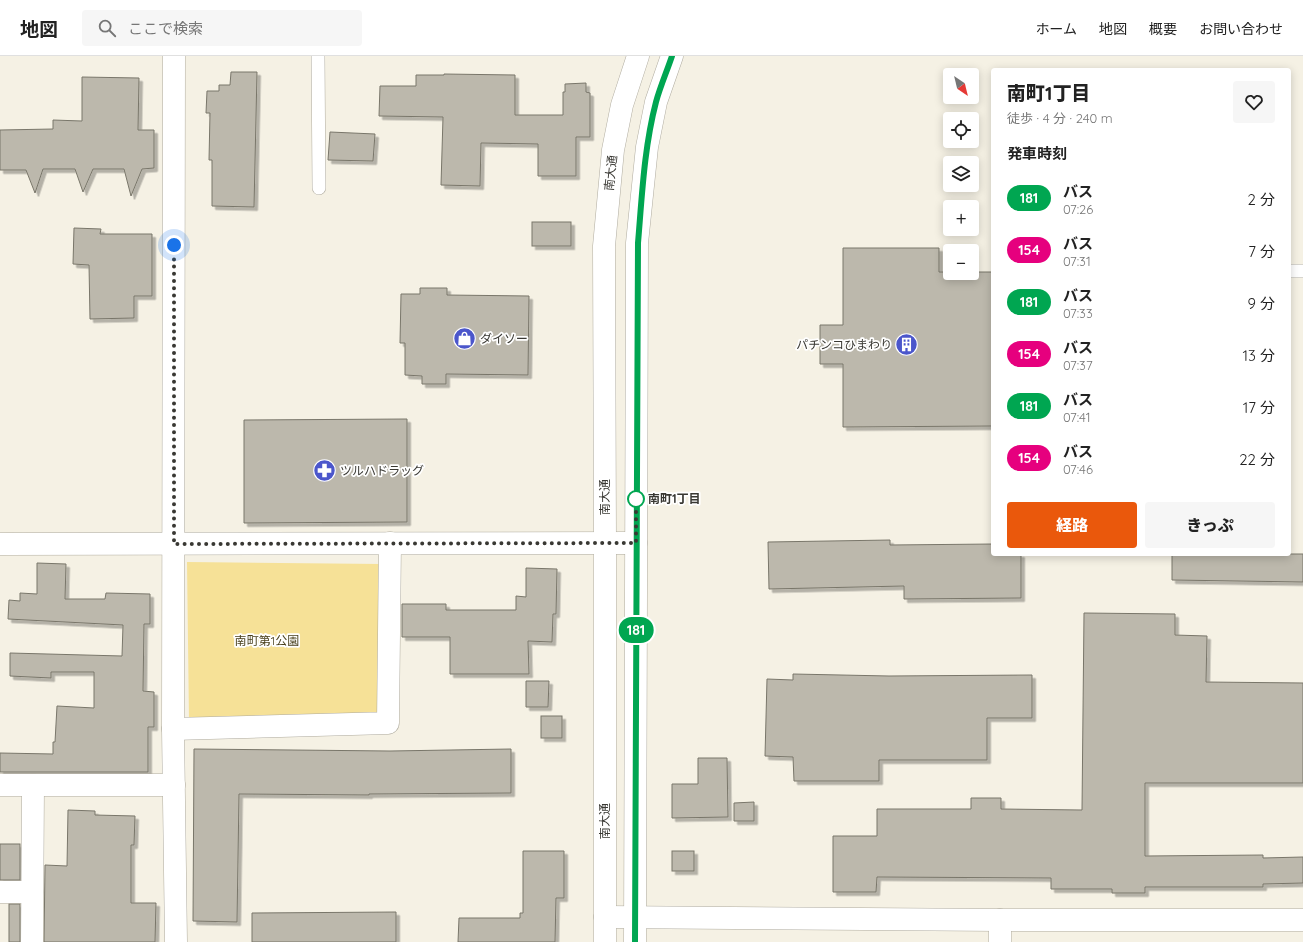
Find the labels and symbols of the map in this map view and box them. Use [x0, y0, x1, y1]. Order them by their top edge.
north arrow [943, 68, 979, 104]
street label: 南大通 [601, 154, 620, 192]
your location [164, 235, 184, 255]
shop icon: ダイソー [451, 326, 477, 352]
place label: ダイソー [480, 331, 528, 346]
building icon: パチンコひまわり [894, 332, 920, 358]
place label: パチンコひまわり [796, 337, 892, 352]
pharmacy icon: ツルハドラッグ [312, 458, 338, 484]
place label: ツルハドラッグ [340, 463, 424, 478]
street label: 南大通 [597, 479, 612, 515]
marker: 南町1丁目 [627, 490, 645, 508]
place label: 南町1丁目 [648, 491, 701, 506]
line badge: 181 [613, 617, 659, 643]
park label: 南町第1公園 [235, 633, 299, 648]
street label: 南大通 [597, 803, 612, 839]

